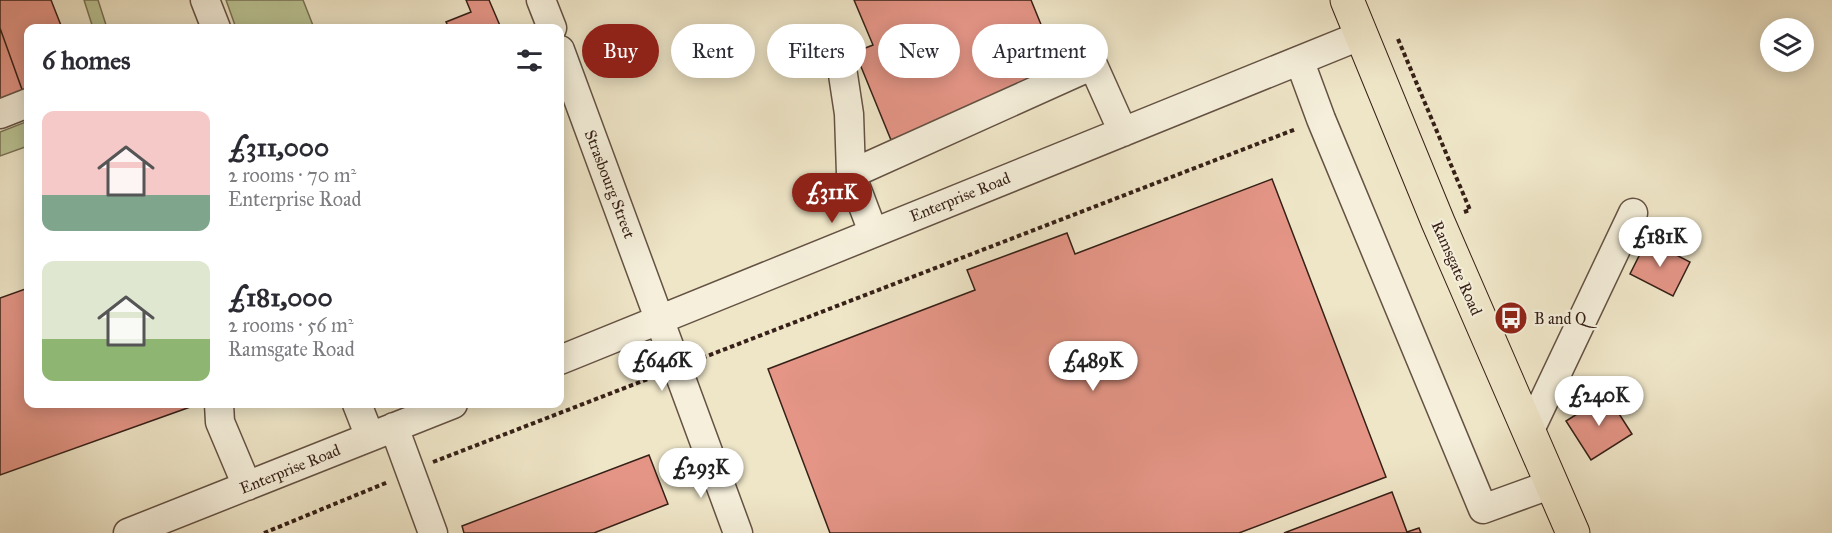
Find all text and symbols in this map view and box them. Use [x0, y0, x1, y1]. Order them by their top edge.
map controls [1760, 18, 1814, 72]
button: layers [1760, 18, 1814, 72]
chip: Buy [582, 24, 659, 78]
chip: Rent [671, 24, 755, 78]
chip: Filters [767, 24, 866, 78]
chip: New [878, 24, 960, 78]
chip: Apartment [972, 24, 1108, 78]
text: 6 homes [42, 44, 131, 76]
icon: filters [513, 44, 546, 77]
street label: Strasbourg Street [580, 127, 640, 242]
text: £311,000 [228, 131, 329, 163]
icon: home [90, 135, 162, 207]
text: 2 rooms · 70 m² [228, 163, 356, 187]
street label: Enterprise Road [907, 168, 1013, 226]
pin: £311K [790, 173, 874, 224]
text: £311K [806, 180, 858, 204]
text: Enterprise Road [228, 187, 361, 211]
pin: £181K [1618, 217, 1702, 268]
street label: Ramsgate Road [1427, 218, 1486, 319]
text: £181K [1633, 224, 1687, 248]
text: £181,000 [228, 281, 333, 313]
icon: home [90, 285, 162, 357]
bus stop icon: B and Q [1493, 300, 1529, 336]
place label: B and Q [1534, 309, 1598, 328]
text: 2 rooms · 56 m² [228, 313, 354, 337]
text: Ramsgate Road [228, 337, 355, 361]
pin: £646K [620, 341, 704, 392]
pin: £489K [1051, 341, 1135, 392]
text: £646K [632, 348, 692, 372]
text: £489K [1063, 348, 1123, 372]
pin: £240K [1557, 376, 1641, 427]
text: £240K [1569, 383, 1629, 407]
street label: Enterprise Road [237, 440, 343, 498]
pin: £293K [659, 448, 743, 499]
text: £293K [673, 455, 729, 479]

